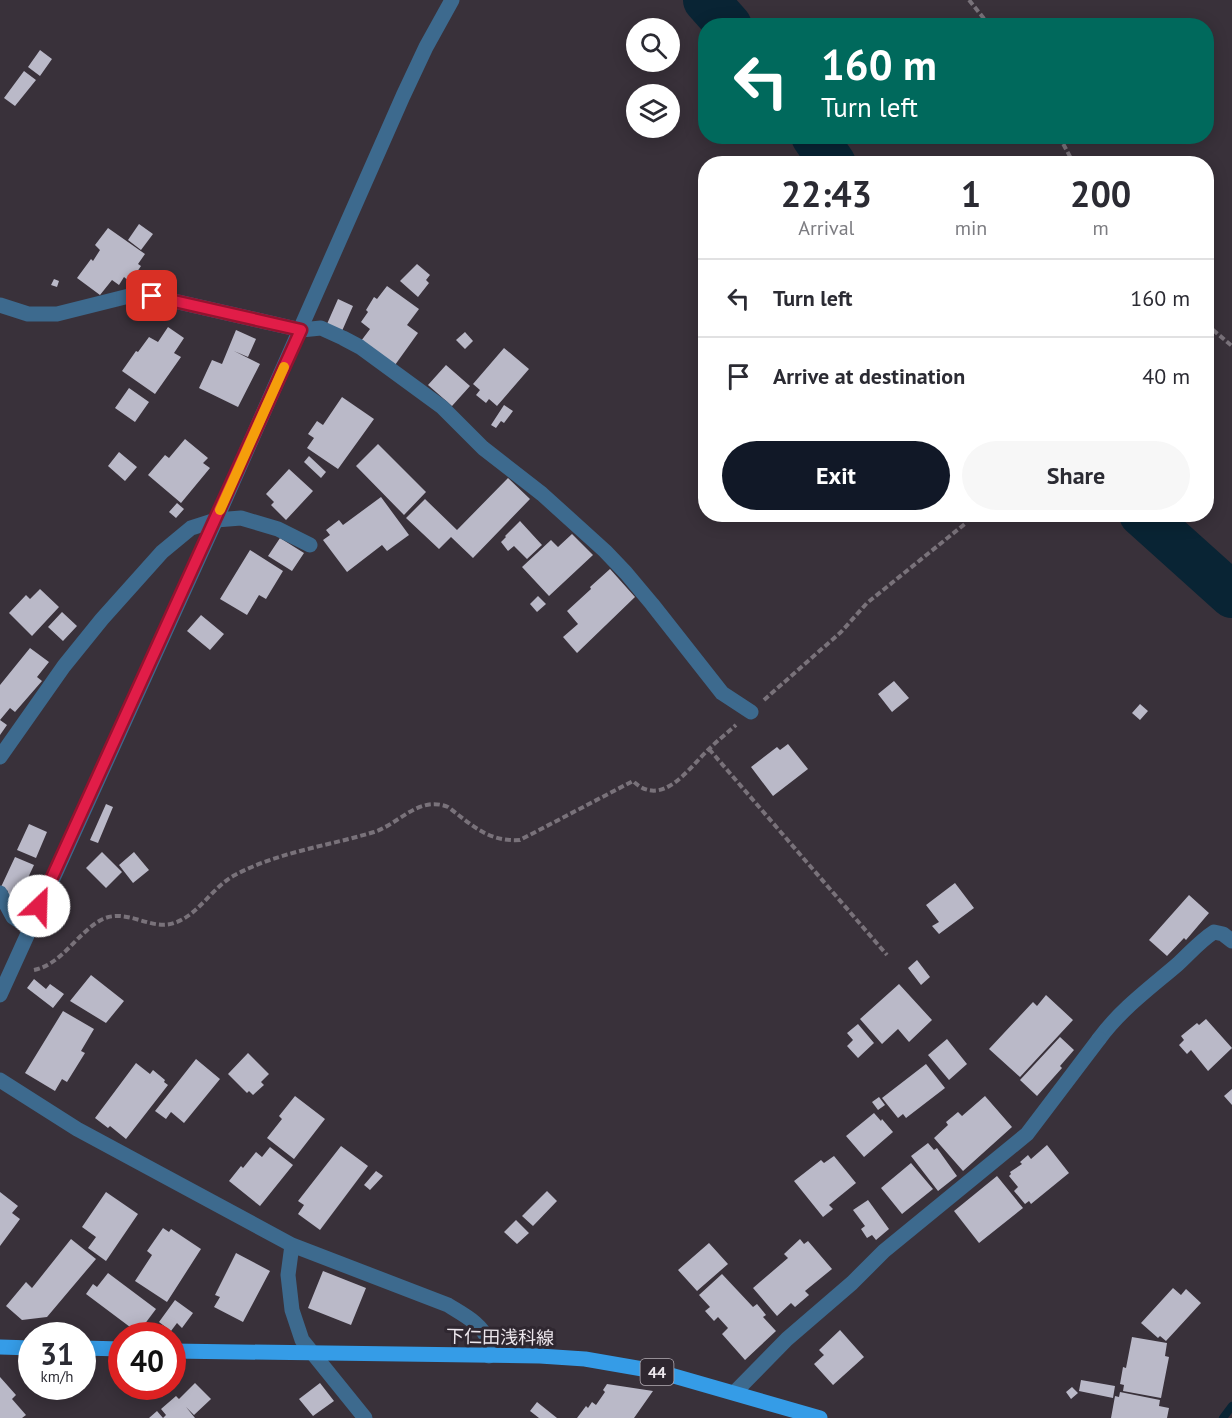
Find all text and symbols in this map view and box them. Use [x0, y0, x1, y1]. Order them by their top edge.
map controls [626, 18, 680, 138]
button: search [626, 18, 680, 72]
text: 160 m [821, 37, 937, 92]
icon: left [722, 42, 800, 120]
button: layers [626, 84, 680, 138]
text: Turn left [821, 90, 918, 124]
text: 22:43 [781, 170, 872, 217]
text: 1 [961, 170, 981, 217]
text: 200 [1070, 170, 1131, 217]
text: Arrival [798, 215, 854, 241]
text: min [955, 215, 987, 241]
text: m [1093, 215, 1109, 241]
pin [126, 270, 177, 321]
icon: arrive [135, 279, 168, 312]
icon: left [722, 282, 755, 315]
text: Turn left [773, 284, 853, 312]
text: 160 m [1130, 284, 1190, 312]
icon: arrive [722, 360, 755, 393]
text: Arrive at destination [773, 362, 965, 390]
text: 40 m [1142, 362, 1190, 390]
button: Exit [722, 441, 950, 510]
button: Share [962, 441, 1190, 510]
position arrow [7, 874, 71, 938]
speed limit sign: 40 [108, 1322, 186, 1400]
street label: 下仁田浅科線 [446, 1325, 554, 1349]
text: 31 [40, 1334, 74, 1373]
road number: 44 [640, 1359, 674, 1385]
text: km/h [41, 1367, 73, 1386]

